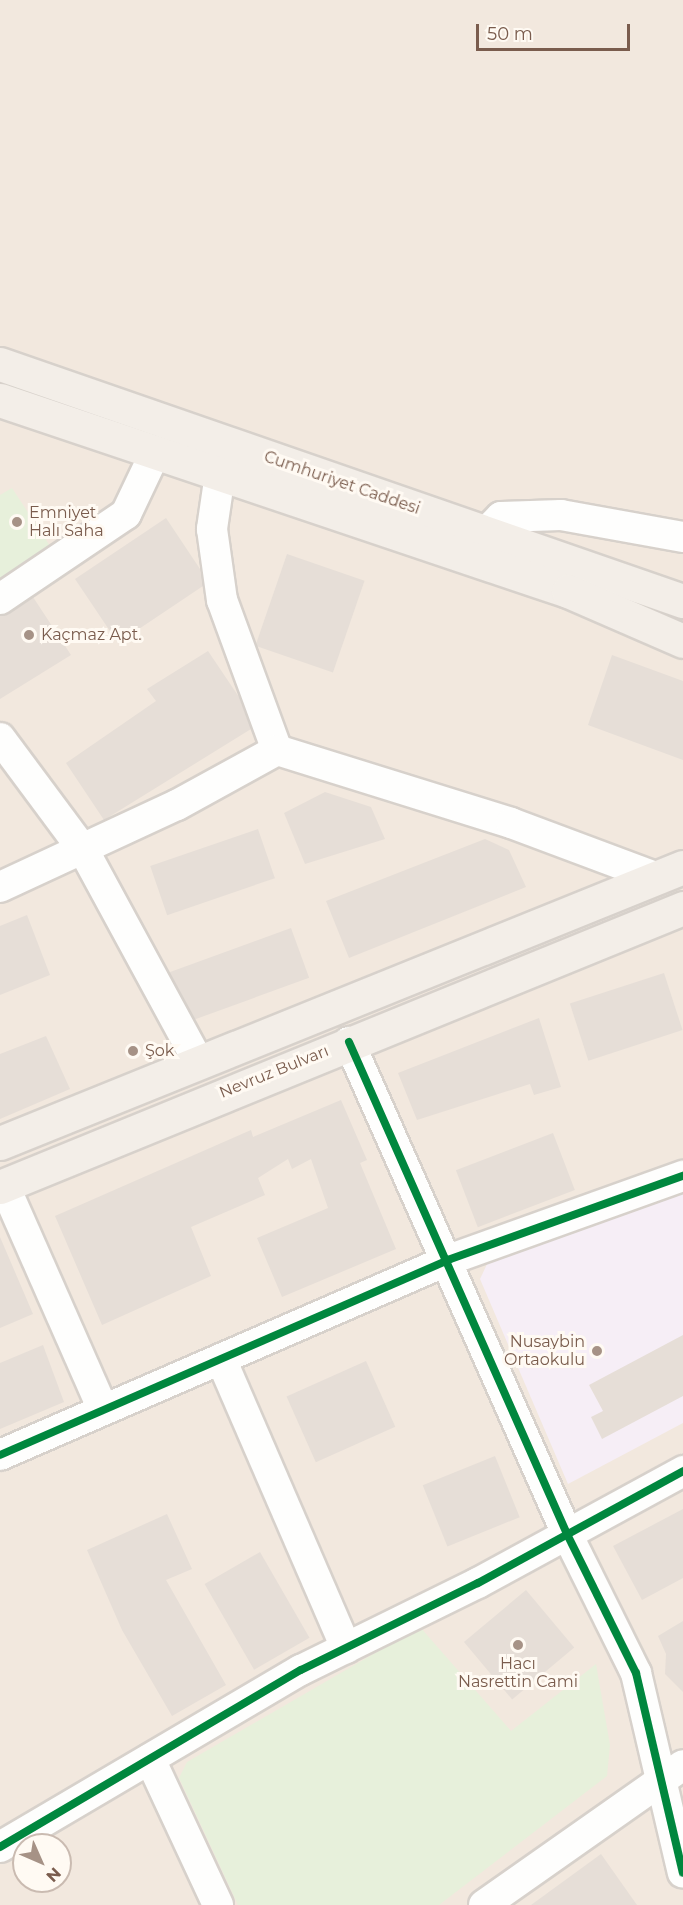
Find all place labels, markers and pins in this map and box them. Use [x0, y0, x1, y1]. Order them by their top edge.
place label: Emniyet Halı Saha [29, 503, 104, 541]
marker: Emniyet Halı Saha [10, 515, 24, 529]
place label: Kaçmaz Apt. [41, 625, 142, 645]
marker: Kaçmaz Apt. [22, 628, 36, 642]
place label: Şok [145, 1041, 174, 1061]
marker: Şok [126, 1044, 140, 1058]
place label: Nusaybin Ortaokulu [504, 1332, 585, 1370]
marker: Nusaybin Ortaokulu [590, 1344, 604, 1358]
marker: Hacı Nasrettin Cami [511, 1638, 525, 1652]
place label: Hacı Nasrettin Cami [458, 1654, 578, 1692]

